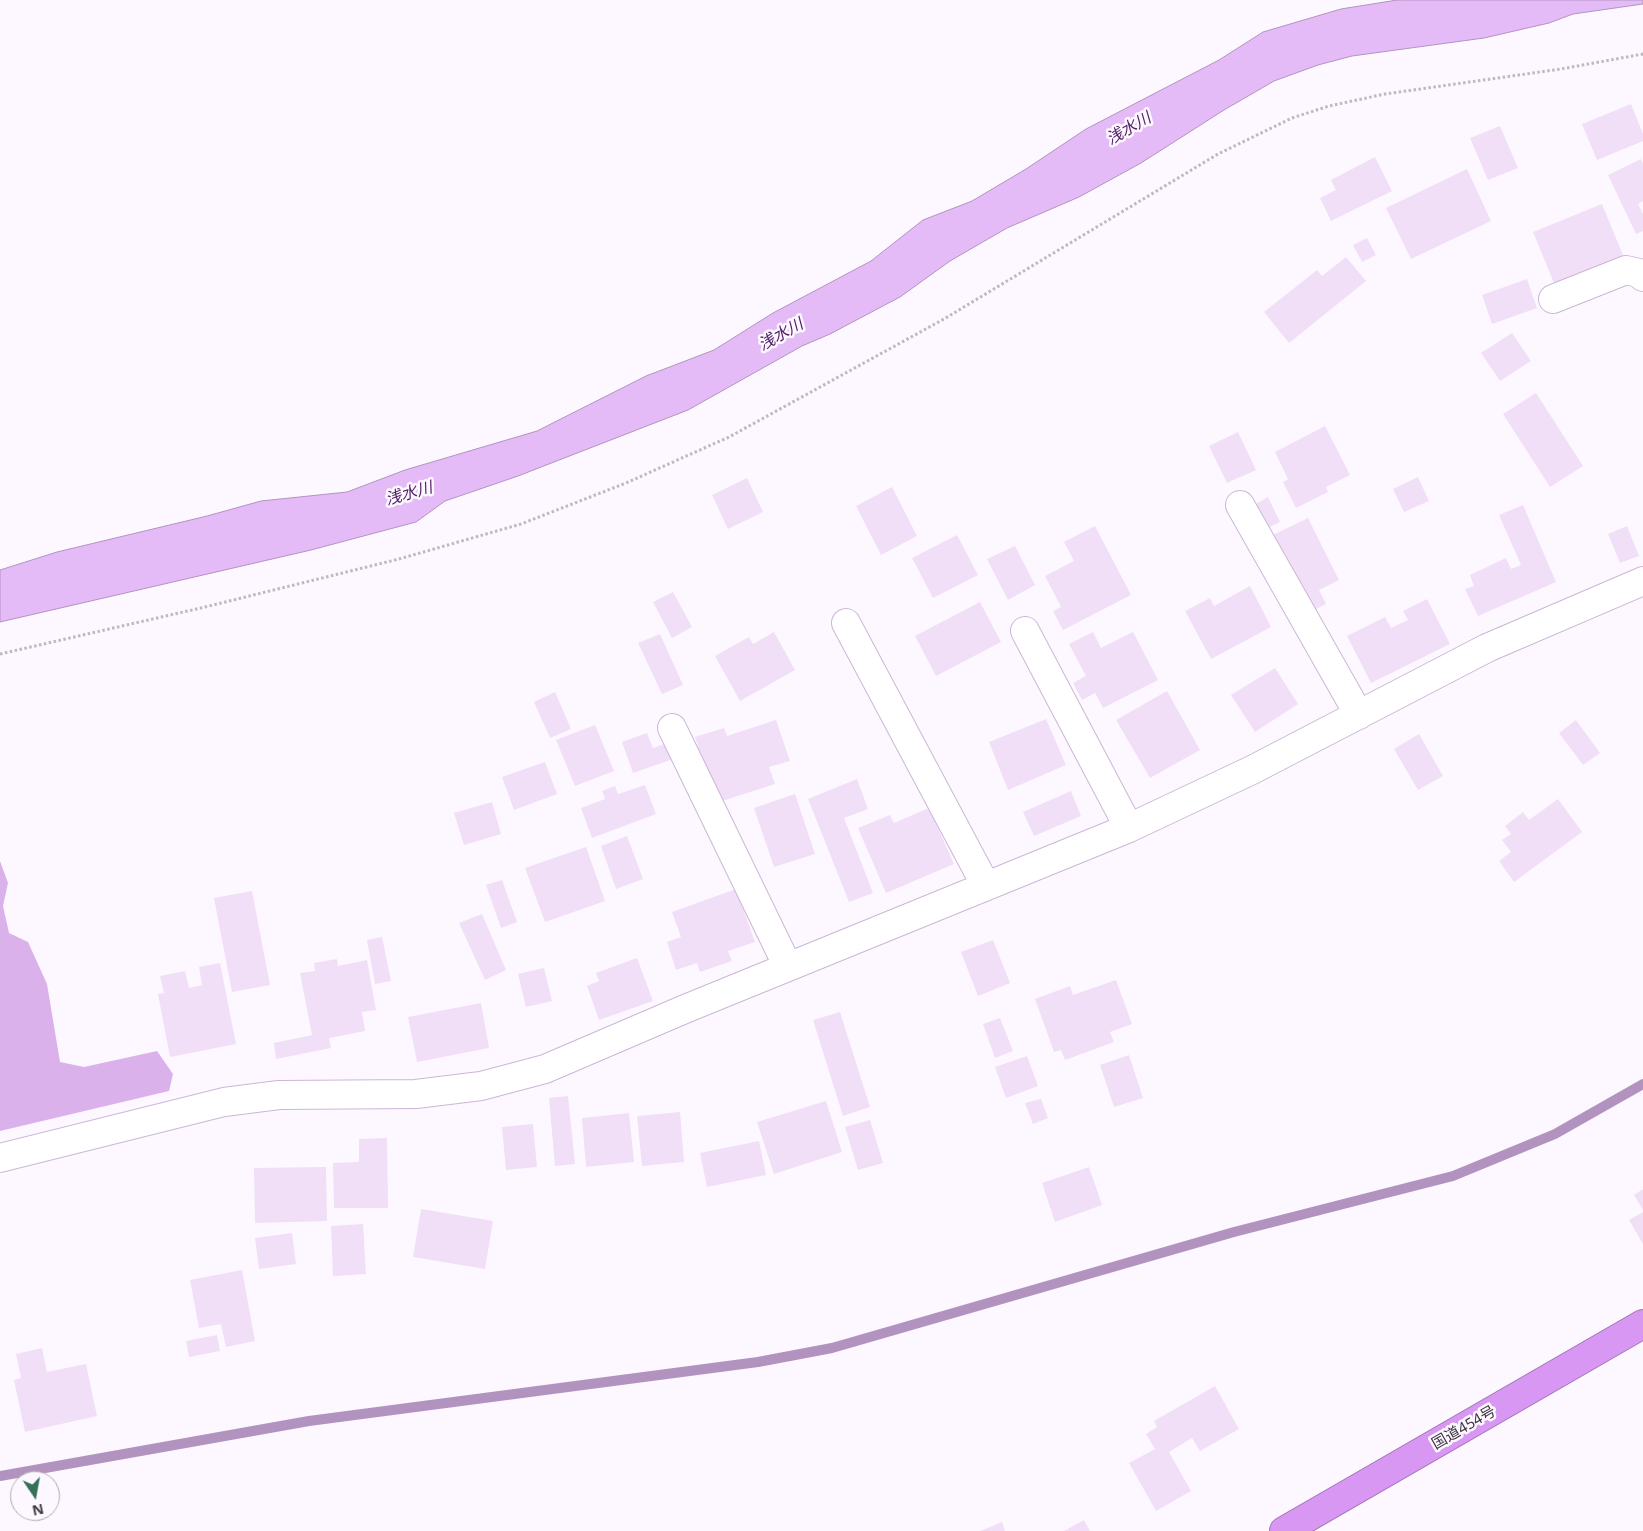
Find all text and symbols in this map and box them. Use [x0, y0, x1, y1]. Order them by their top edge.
water label: 浅水川 [1103, 109, 1155, 149]
water label: 浅水川 [755, 315, 807, 355]
water label: 浅水川 [383, 478, 435, 510]
street label: 国道454号 [1429, 1403, 1499, 1453]
north arrow [10, 1471, 60, 1521]
text: N [30, 1500, 46, 1521]

